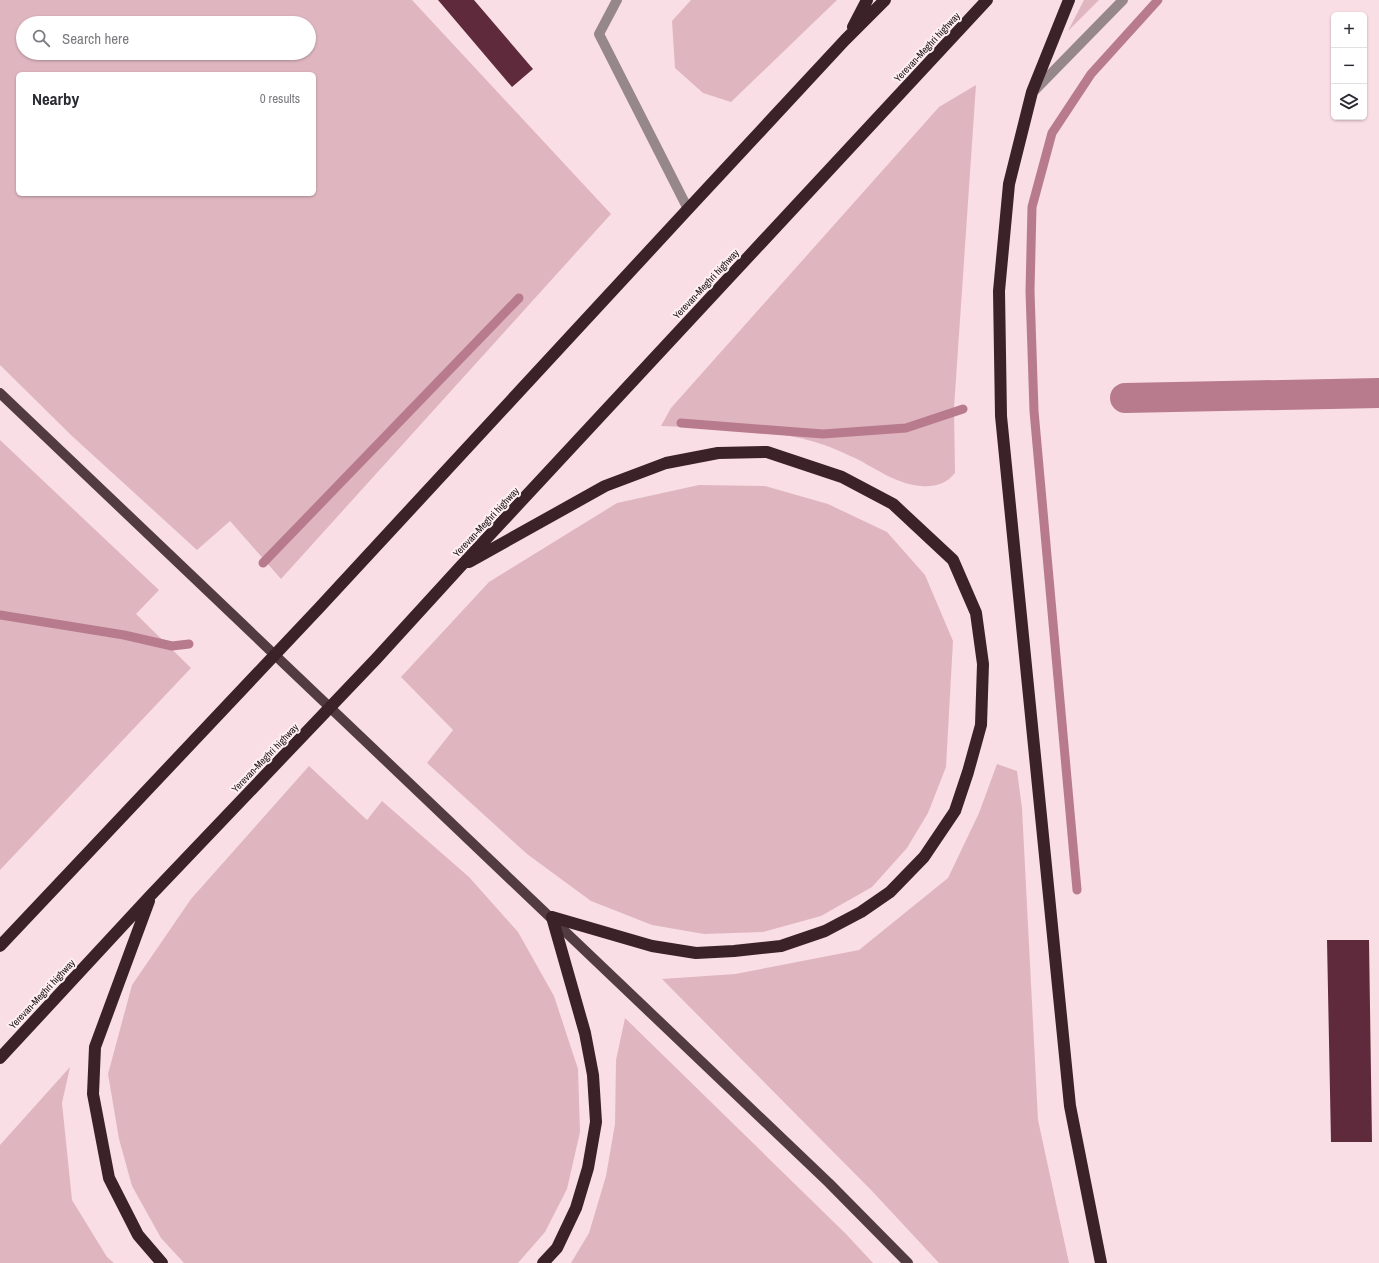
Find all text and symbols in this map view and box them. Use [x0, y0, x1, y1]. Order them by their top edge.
street label: Yerevan-Meghri highway [891, 9, 963, 85]
map controls [1331, 12, 1367, 120]
button: + [1331, 12, 1367, 48]
search box [16, 16, 316, 60]
icon: search [30, 27, 52, 49]
text: Search here [62, 28, 129, 49]
button: − [1331, 48, 1367, 84]
button: layers [1331, 84, 1367, 120]
text: Nearby [32, 87, 79, 110]
text: 0 results [260, 90, 300, 107]
street label: Yerevan-Meghri highway [670, 246, 742, 322]
street label: Yerevan-Meghri highway [450, 484, 522, 560]
street label: Yerevan-Meghri highway [229, 720, 302, 795]
street label: Yerevan-Meghri highway [6, 956, 78, 1032]

